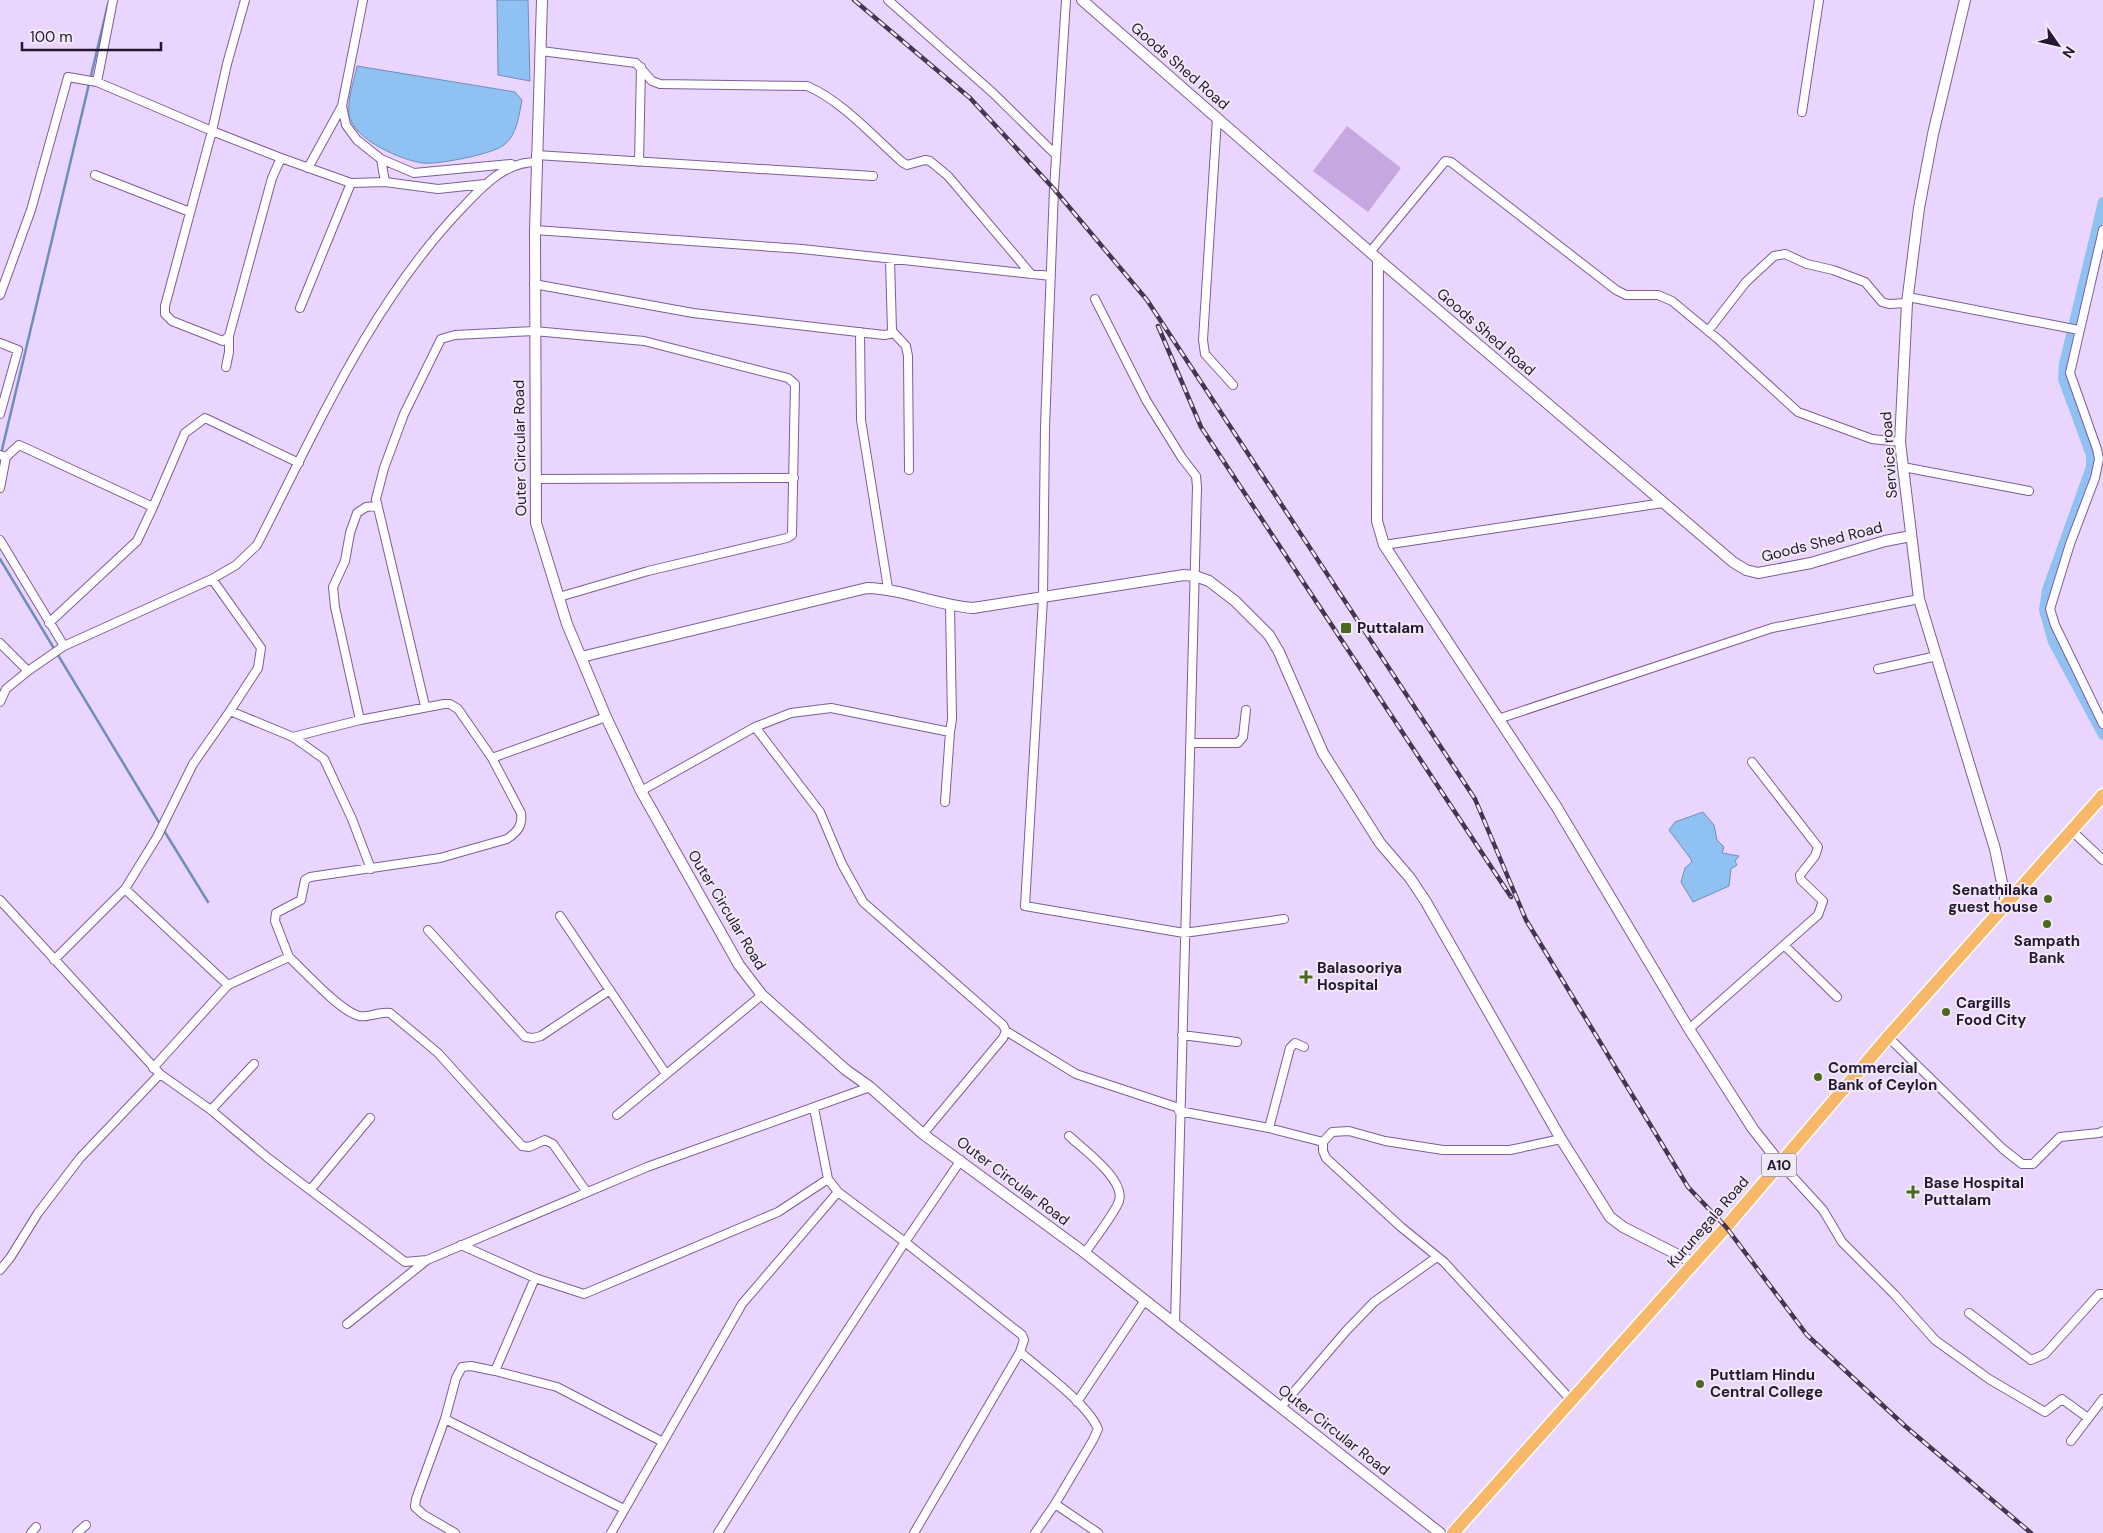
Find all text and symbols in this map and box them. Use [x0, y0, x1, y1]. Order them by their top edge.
street label: Goods Shed Road [1127, 18, 1233, 114]
scale bar [22, 20, 161, 52]
north arrow [2033, 20, 2083, 70]
text: 100 m [30, 27, 73, 47]
text: N [2058, 43, 2079, 62]
street label: Goods Shed Road [1433, 284, 1539, 380]
street label: Outer Circular Road [509, 379, 531, 517]
street label: Service road [1876, 411, 1902, 499]
street label: Goods Shed Road [1759, 517, 1885, 567]
place label: Puttalam [1357, 618, 1424, 638]
marker: Puttalam [1339, 621, 1353, 635]
street label: Outer Circular Road [683, 846, 771, 974]
place label: Senathilaka guest house [1948, 880, 2038, 917]
marker: Senathilaka guest house [2042, 893, 2054, 905]
marker: Sampath Bank [2041, 918, 2053, 930]
place label: Sampath Bank [2014, 931, 2080, 968]
place label: Balasooriya Hospital [1317, 958, 1402, 995]
marker: Balasooriya Hospital [1299, 970, 1313, 984]
place label: Cargills Food City [1956, 993, 2026, 1030]
marker: Cargills Food City [1940, 1006, 1952, 1018]
place label: Commercial Bank of Ceylon [1828, 1058, 1937, 1095]
marker: Commercial Bank of Ceylon [1812, 1071, 1824, 1083]
street label: Outer Circular Road [952, 1132, 1074, 1230]
road number: A10 [1762, 1154, 1796, 1176]
street label: Kurunegala Road [1663, 1172, 1753, 1272]
place label: Base Hospital Puttalam [1924, 1173, 2024, 1210]
marker: Base Hospital Puttalam [1906, 1185, 1920, 1199]
place label: Puttlam Hindu Central College [1710, 1365, 1823, 1402]
marker: Puttlam Hindu Central College [1694, 1378, 1706, 1390]
street label: Outer Circular Road [1274, 1380, 1394, 1480]

